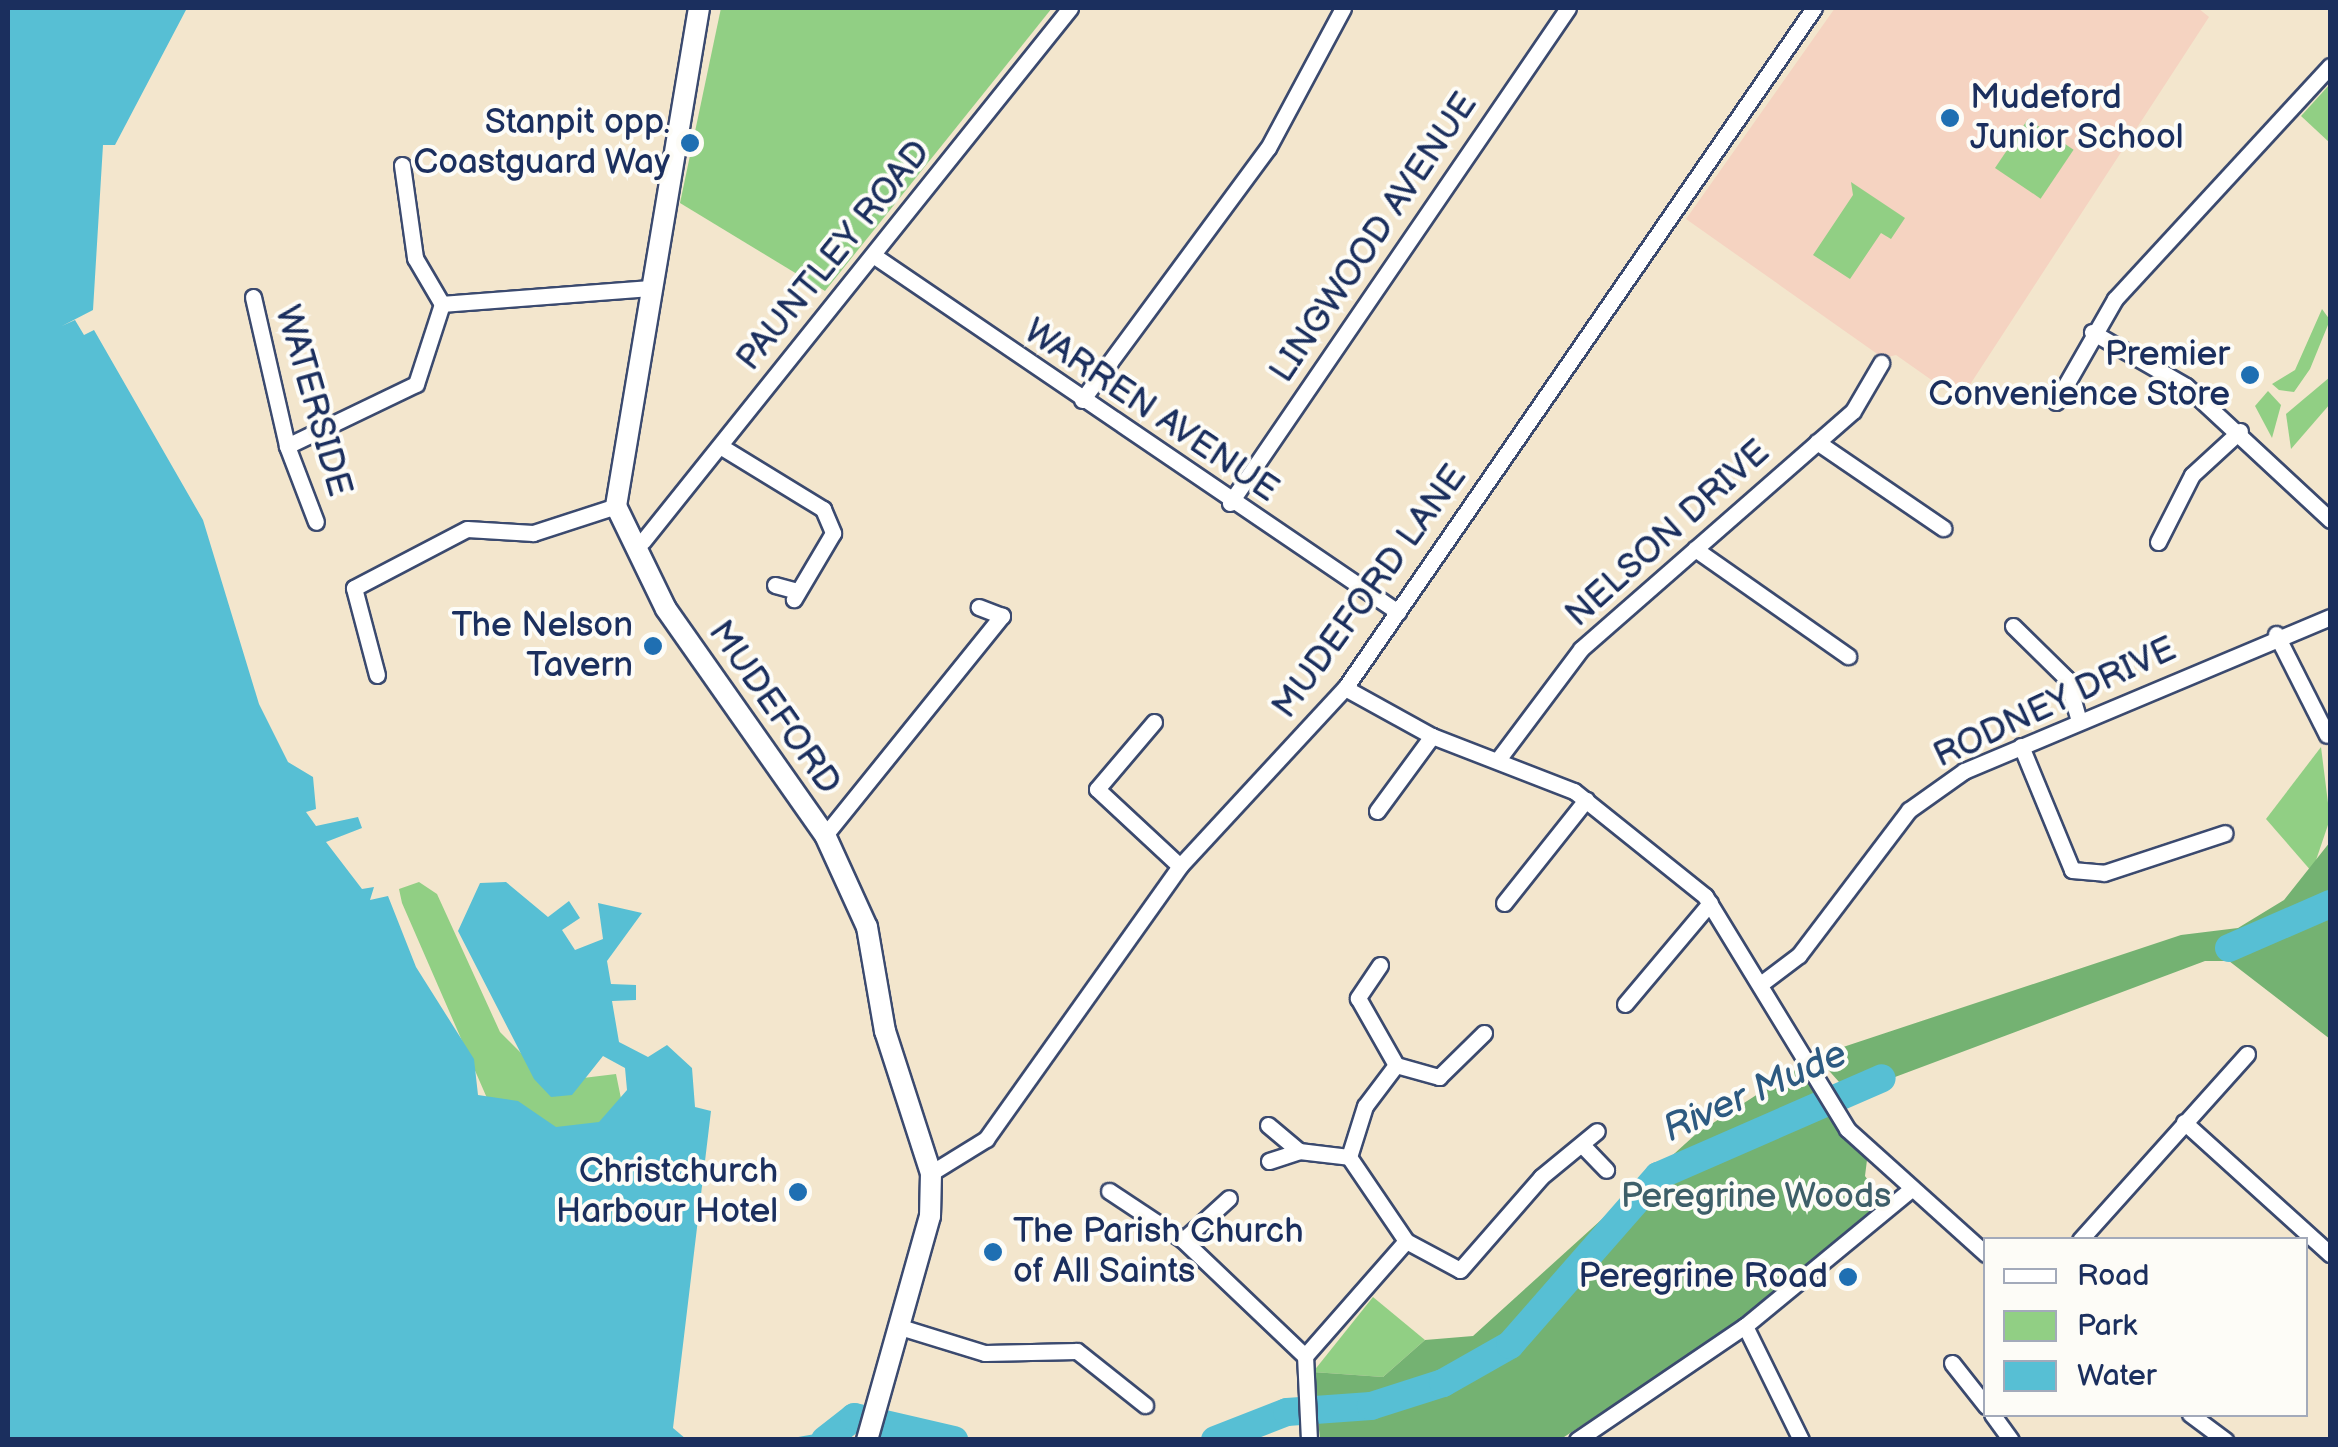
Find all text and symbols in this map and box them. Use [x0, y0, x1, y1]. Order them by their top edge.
place label: Mudeford Junior School [1970, 77, 2184, 159]
street label: LINGWOOD AVENUE [1262, 85, 1486, 391]
place label: Stanpit opp. Coastguard Way [412, 102, 670, 184]
marker: Mudeford Junior School [1939, 107, 1961, 129]
marker: Stanpit opp. Coastguard Way [679, 132, 701, 154]
street label: PAUNTLEY ROAD [728, 133, 940, 379]
street label: WATERSIDE [266, 301, 360, 501]
street label: WARREN AVENUE [1016, 310, 1286, 512]
place label: Premier Convenience Store [1928, 334, 2230, 416]
marker: Premier Convenience Store [2239, 364, 2261, 386]
street label: NELSON DRIVE [1558, 432, 1778, 636]
street label: MUDEFORD LANE [1264, 457, 1476, 727]
place label: The Nelson Tavern [452, 605, 633, 687]
street label: MUDEFORD [699, 613, 849, 803]
street label: RODNEY DRIVE [1927, 629, 2183, 777]
marker: The Nelson Tavern [642, 635, 664, 657]
water label: River Mude [1656, 1031, 1854, 1153]
place label: Christchurch Harbour Hotel [556, 1151, 778, 1233]
park label: Peregrine Woods [1620, 1176, 1892, 1218]
marker: Christchurch Harbour Hotel [787, 1181, 809, 1203]
place label: The Parish Church of All Saints [1013, 1211, 1303, 1293]
legend [1983, 1237, 2308, 1417]
marker: The Parish Church of All Saints [982, 1241, 1004, 1263]
place label: Peregrine Road [1578, 1256, 1828, 1298]
text: Road [2077, 1258, 2150, 1294]
marker: Peregrine Road [1837, 1266, 1859, 1288]
text: Park [2077, 1308, 2137, 1344]
text: Water [2077, 1358, 2157, 1394]

